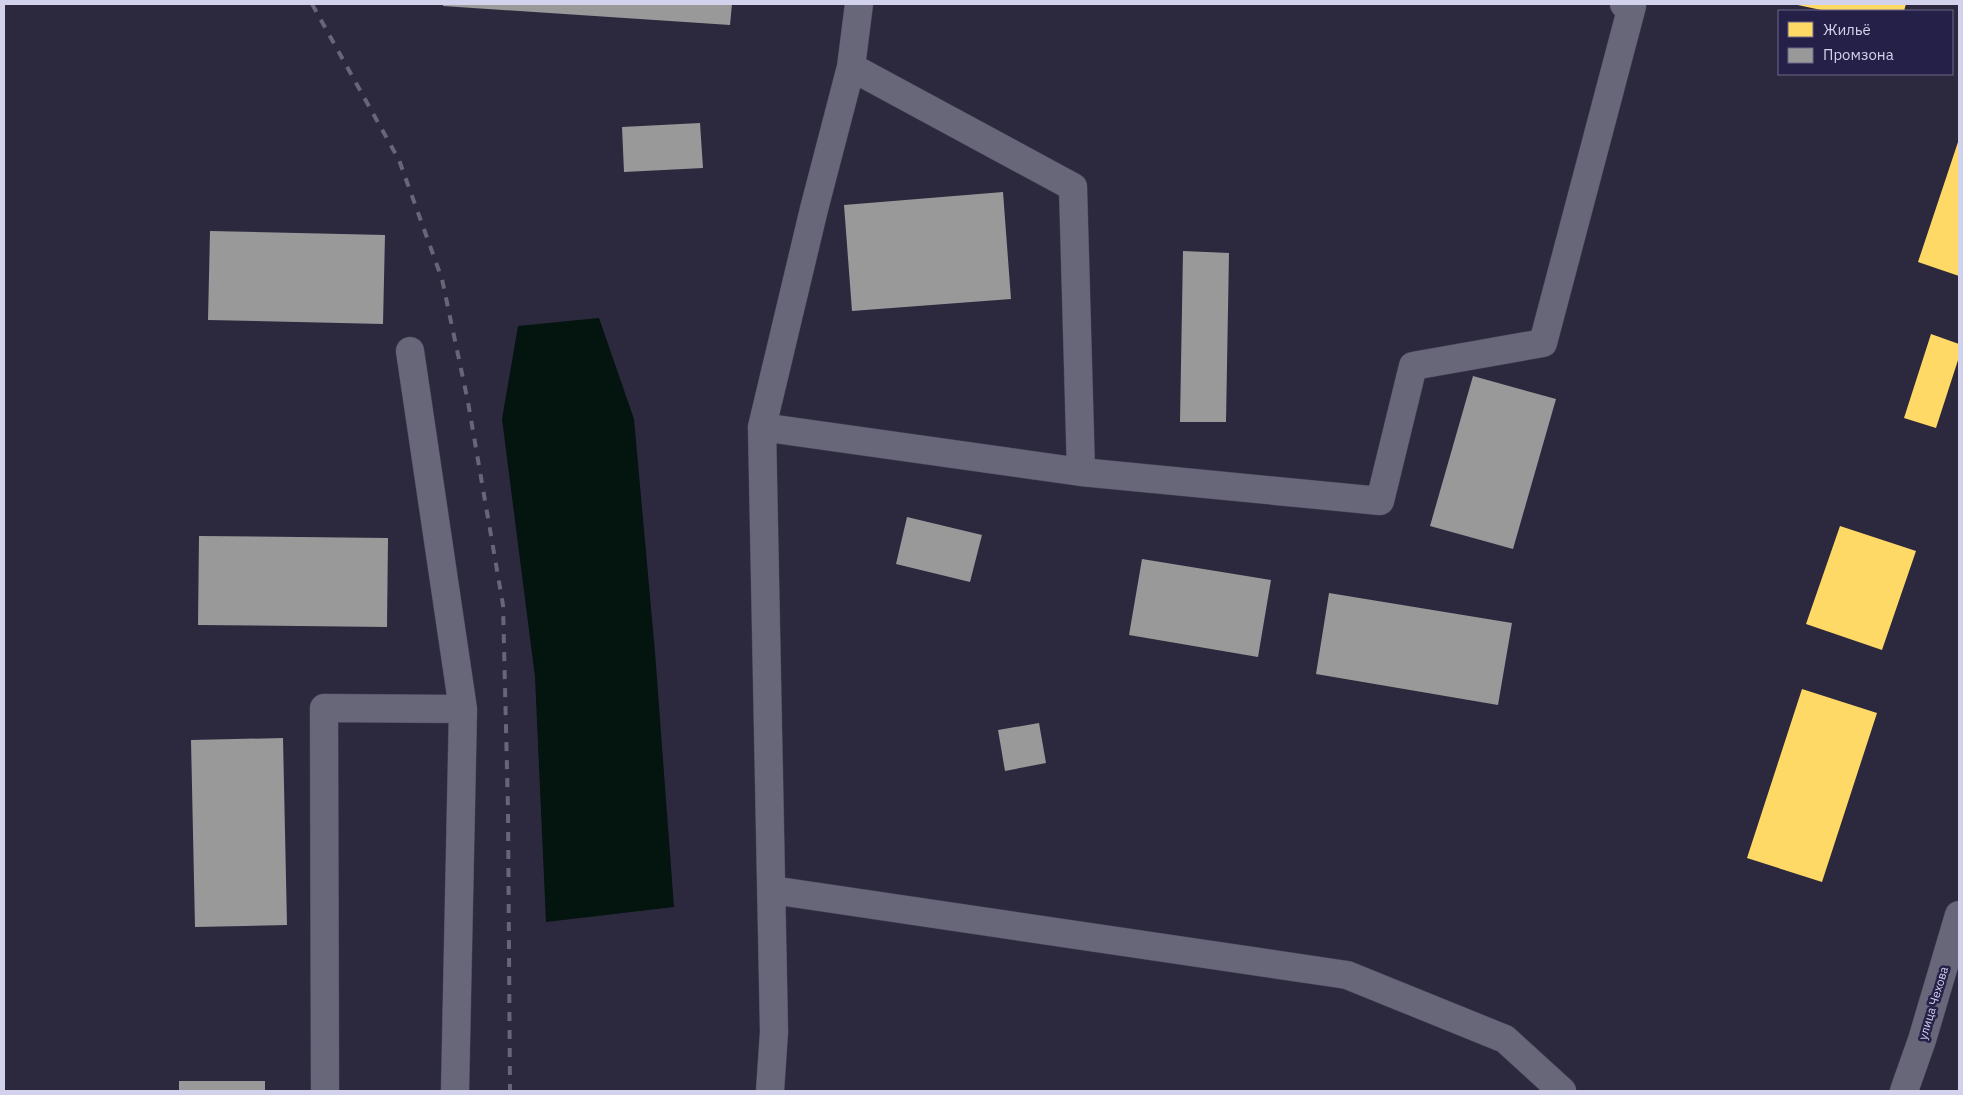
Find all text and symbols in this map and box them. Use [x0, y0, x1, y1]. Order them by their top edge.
legend [1778, 10, 1953, 75]
text: Жильё [1823, 20, 1871, 39]
text: Промзона [1823, 45, 1894, 64]
street label: улица Чехова [1915, 964, 1951, 1042]

